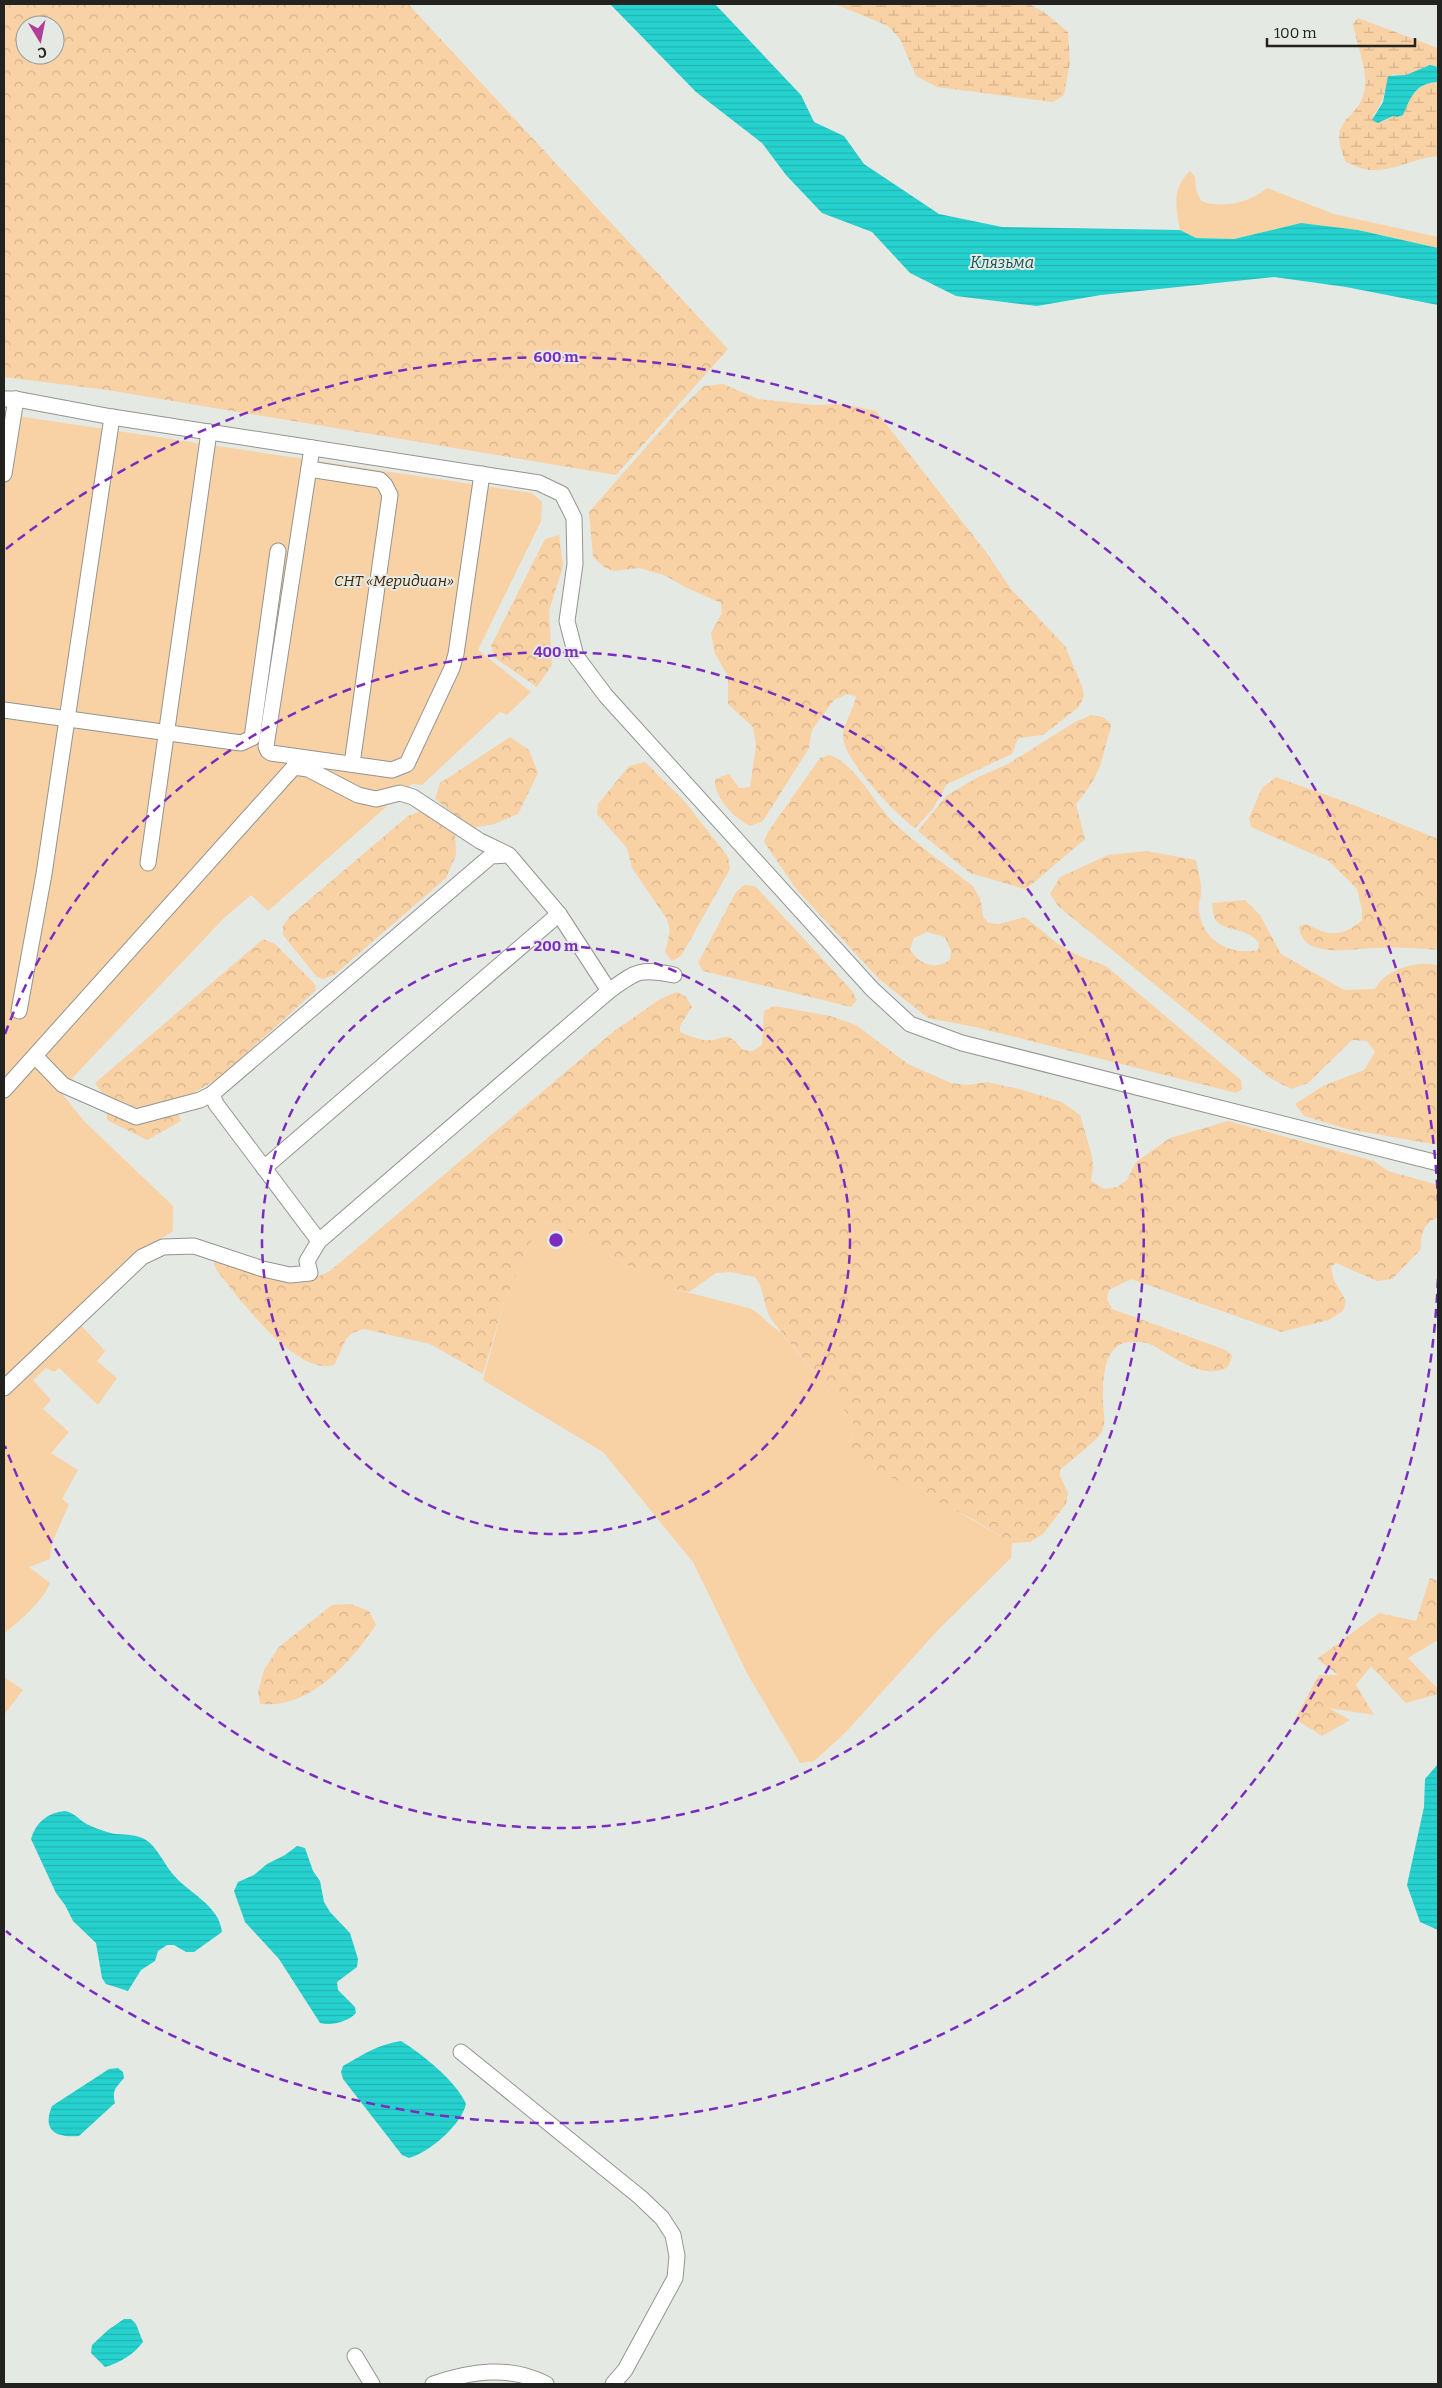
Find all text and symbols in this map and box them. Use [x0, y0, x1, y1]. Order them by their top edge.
north arrow [15, 15, 65, 65]
scale bar [1267, 15, 1414, 47]
text: 100 m [1274, 24, 1317, 42]
text: С [36, 43, 48, 61]
water label: Клязьма [970, 253, 1034, 272]
text: 600 m [534, 348, 579, 366]
park label: СНТ «Меридиан» [334, 572, 454, 590]
text: 400 m [533, 643, 579, 661]
text: 200 m [534, 937, 579, 955]
centre of rings [547, 1231, 565, 1249]

